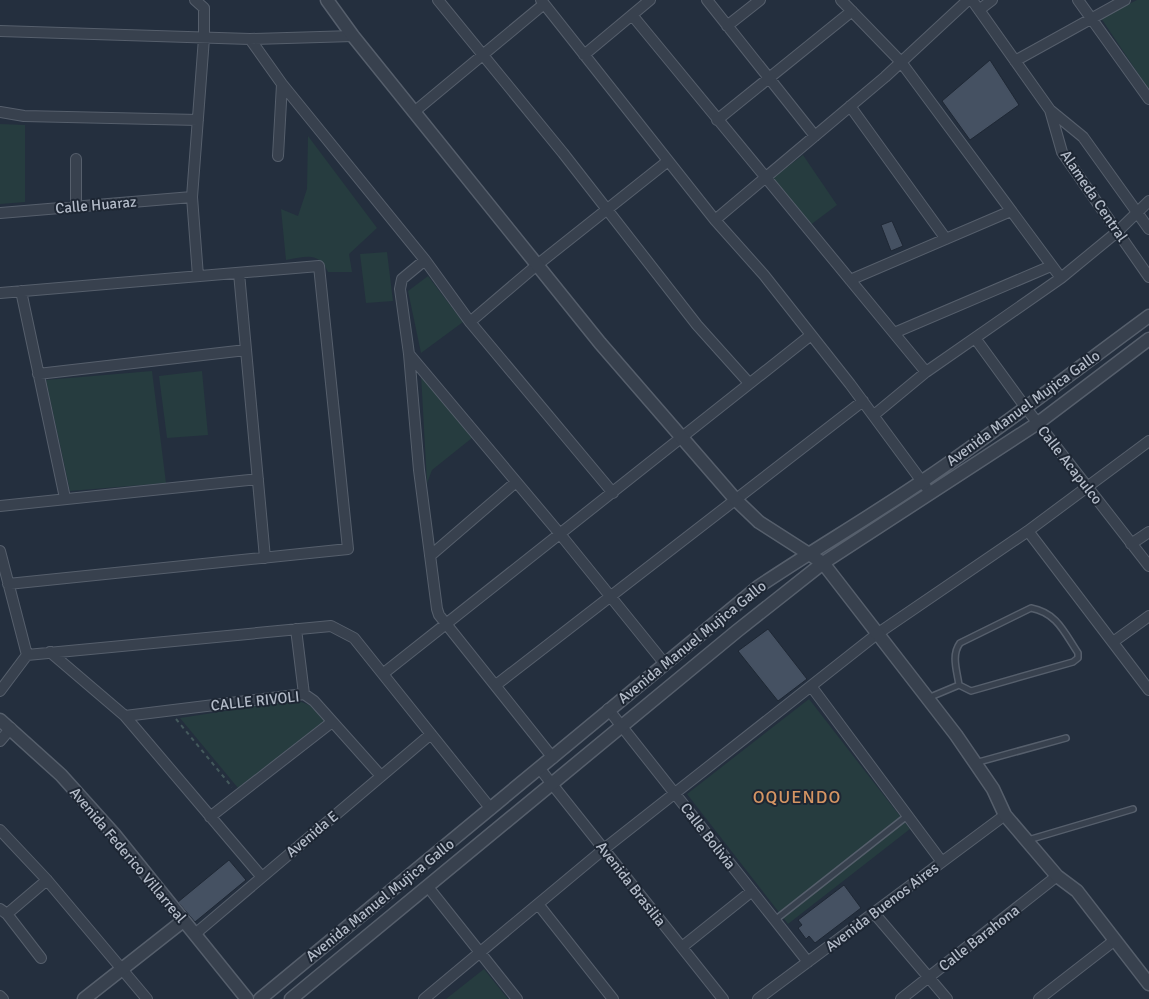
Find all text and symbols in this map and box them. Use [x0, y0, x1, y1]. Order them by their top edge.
street label: Alameda Central [1057, 147, 1131, 245]
street label: Calle Huaraz [55, 192, 138, 218]
street label: Avenida Manuel Mujica Gallo [943, 346, 1103, 470]
street label: Calle Acapulco [1034, 422, 1106, 508]
street label: Avenida Manuel Mujica Gallo [614, 577, 770, 707]
street label: CALLE RIVOLI [210, 687, 300, 715]
street label: Avenida Federico Villarreal [66, 783, 190, 927]
district label: OQUENDO [753, 786, 841, 808]
street label: Calle Bolivia [676, 799, 740, 873]
street label: Avenida E [282, 807, 342, 861]
street label: Avenida Manuel Mujica Gallo [302, 835, 458, 965]
street label: Avenida Brasilia [592, 838, 670, 930]
street label: Avenida Buenos Aires [822, 858, 943, 956]
street label: Calle Barahona [935, 901, 1023, 975]

